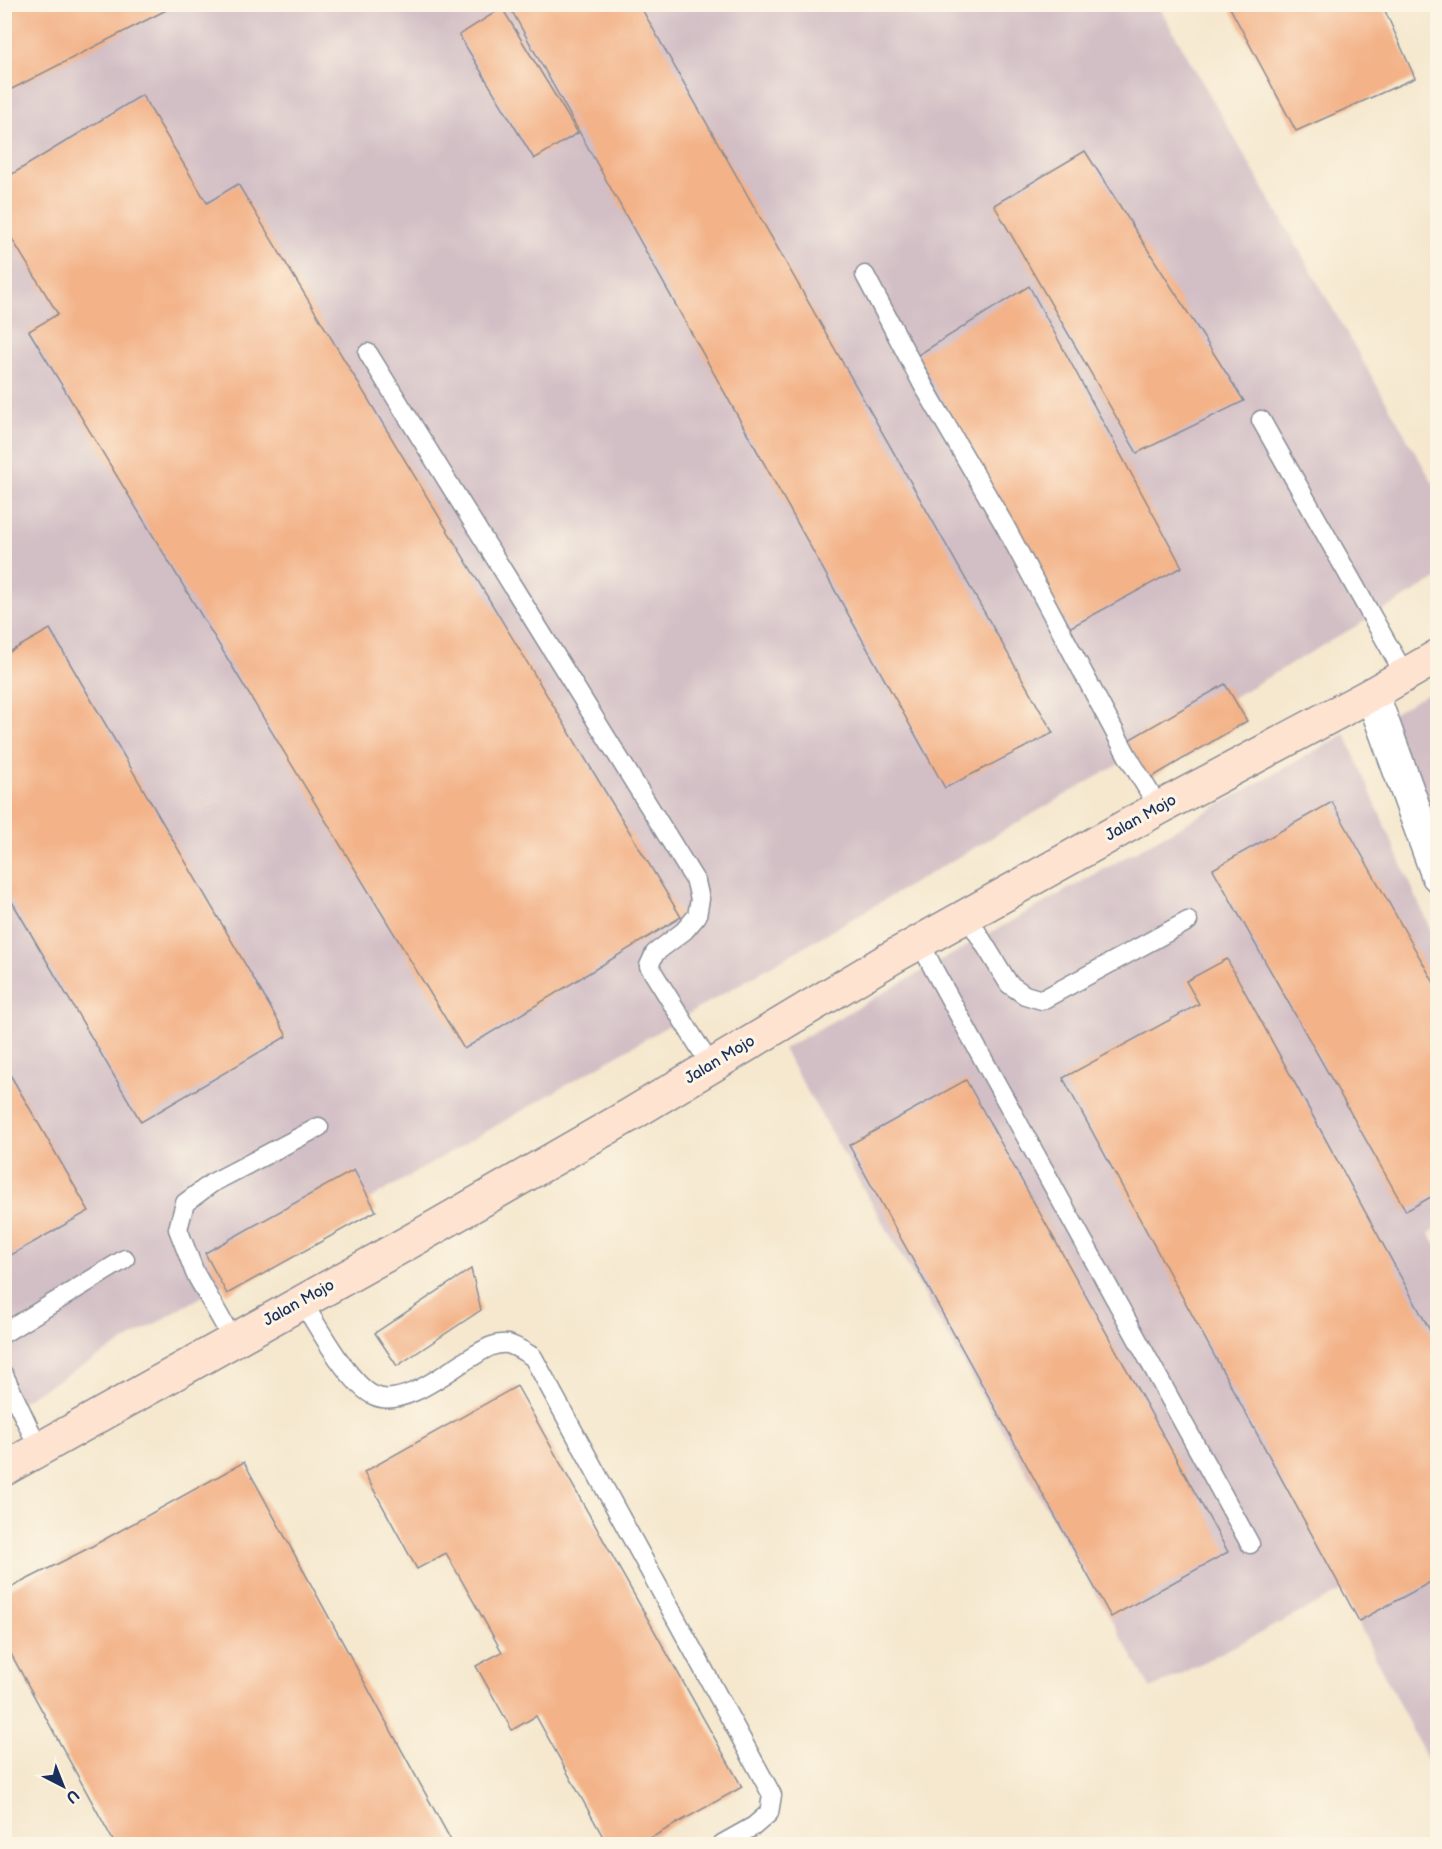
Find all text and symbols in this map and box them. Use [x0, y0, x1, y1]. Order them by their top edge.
street label: Jalan Mojo [1102, 791, 1180, 845]
street label: Jalan Mojo [681, 1032, 759, 1088]
street label: Jalan Mojo [260, 1276, 338, 1330]
north arrow [33, 1756, 93, 1816]
text: U [61, 1785, 83, 1807]

